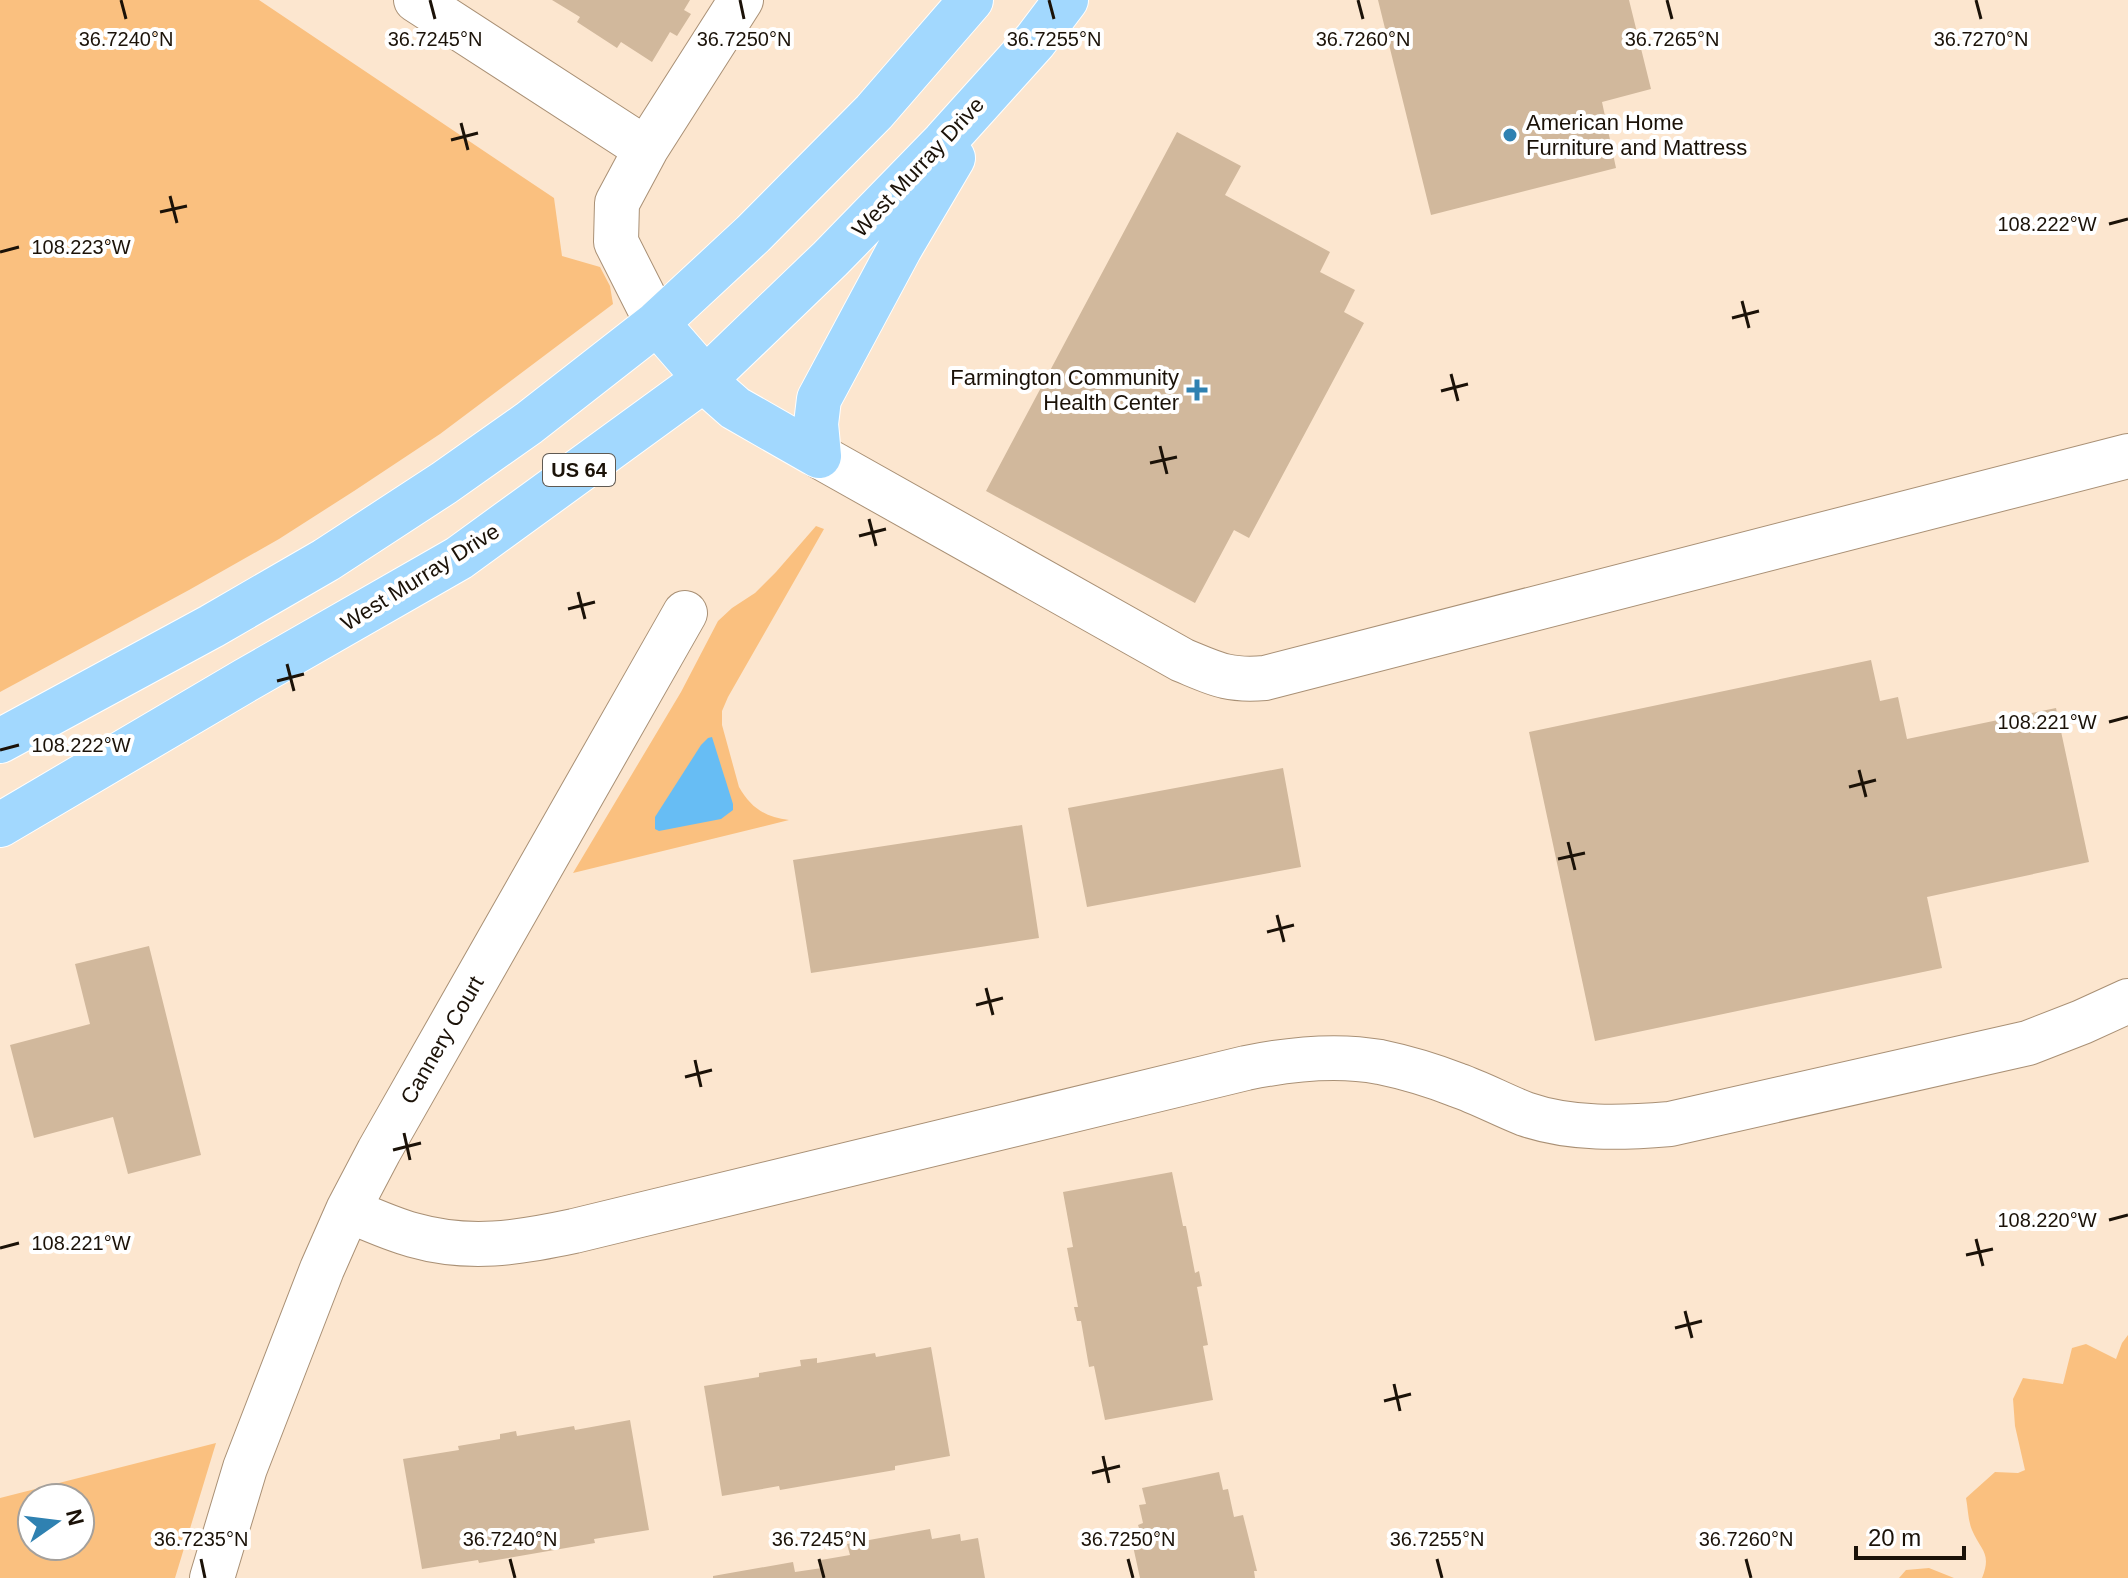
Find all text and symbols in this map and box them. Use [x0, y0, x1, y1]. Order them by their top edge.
text: 36.7240°N [79, 28, 173, 50]
text: 36.7245°N [388, 28, 482, 50]
text: 36.7250°N [697, 28, 791, 50]
text: 36.7255°N [1007, 28, 1101, 50]
text: 36.7260°N [1316, 28, 1410, 50]
text: 36.7265°N [1625, 28, 1719, 50]
text: 36.7270°N [1934, 28, 2028, 50]
street label: West Murray Drive [847, 92, 989, 242]
place label: American Home Furniture and Mattress [1526, 110, 1747, 160]
marker: American Home Furniture and Mattress [1501, 126, 1519, 144]
text: 108.222°W [1997, 213, 2097, 235]
text: 108.223°W [31, 236, 131, 258]
place label: Farmington Community Health Center [950, 365, 1179, 415]
marker: Farmington Community Health Center [1186, 379, 1208, 401]
road number: US 64 [543, 454, 615, 486]
street label: West Murray Drive [336, 518, 504, 636]
text: 108.221°W [1997, 711, 2097, 733]
text: 108.222°W [31, 734, 131, 756]
street label: Cannery Court [395, 972, 489, 1108]
text: 108.220°W [1997, 1209, 2097, 1231]
text: 108.221°W [31, 1232, 131, 1254]
north arrow [16, 1482, 96, 1562]
text: N [61, 1507, 89, 1528]
scale bar [1856, 1510, 1964, 1560]
text: 20 m [1868, 1524, 1921, 1551]
text: 36.7235°N [154, 1528, 248, 1550]
text: 36.7240°N [463, 1528, 557, 1550]
text: 36.7245°N [772, 1528, 866, 1550]
text: 36.7250°N [1081, 1528, 1175, 1550]
text: 36.7255°N [1390, 1528, 1484, 1550]
text: 36.7260°N [1699, 1528, 1793, 1550]

